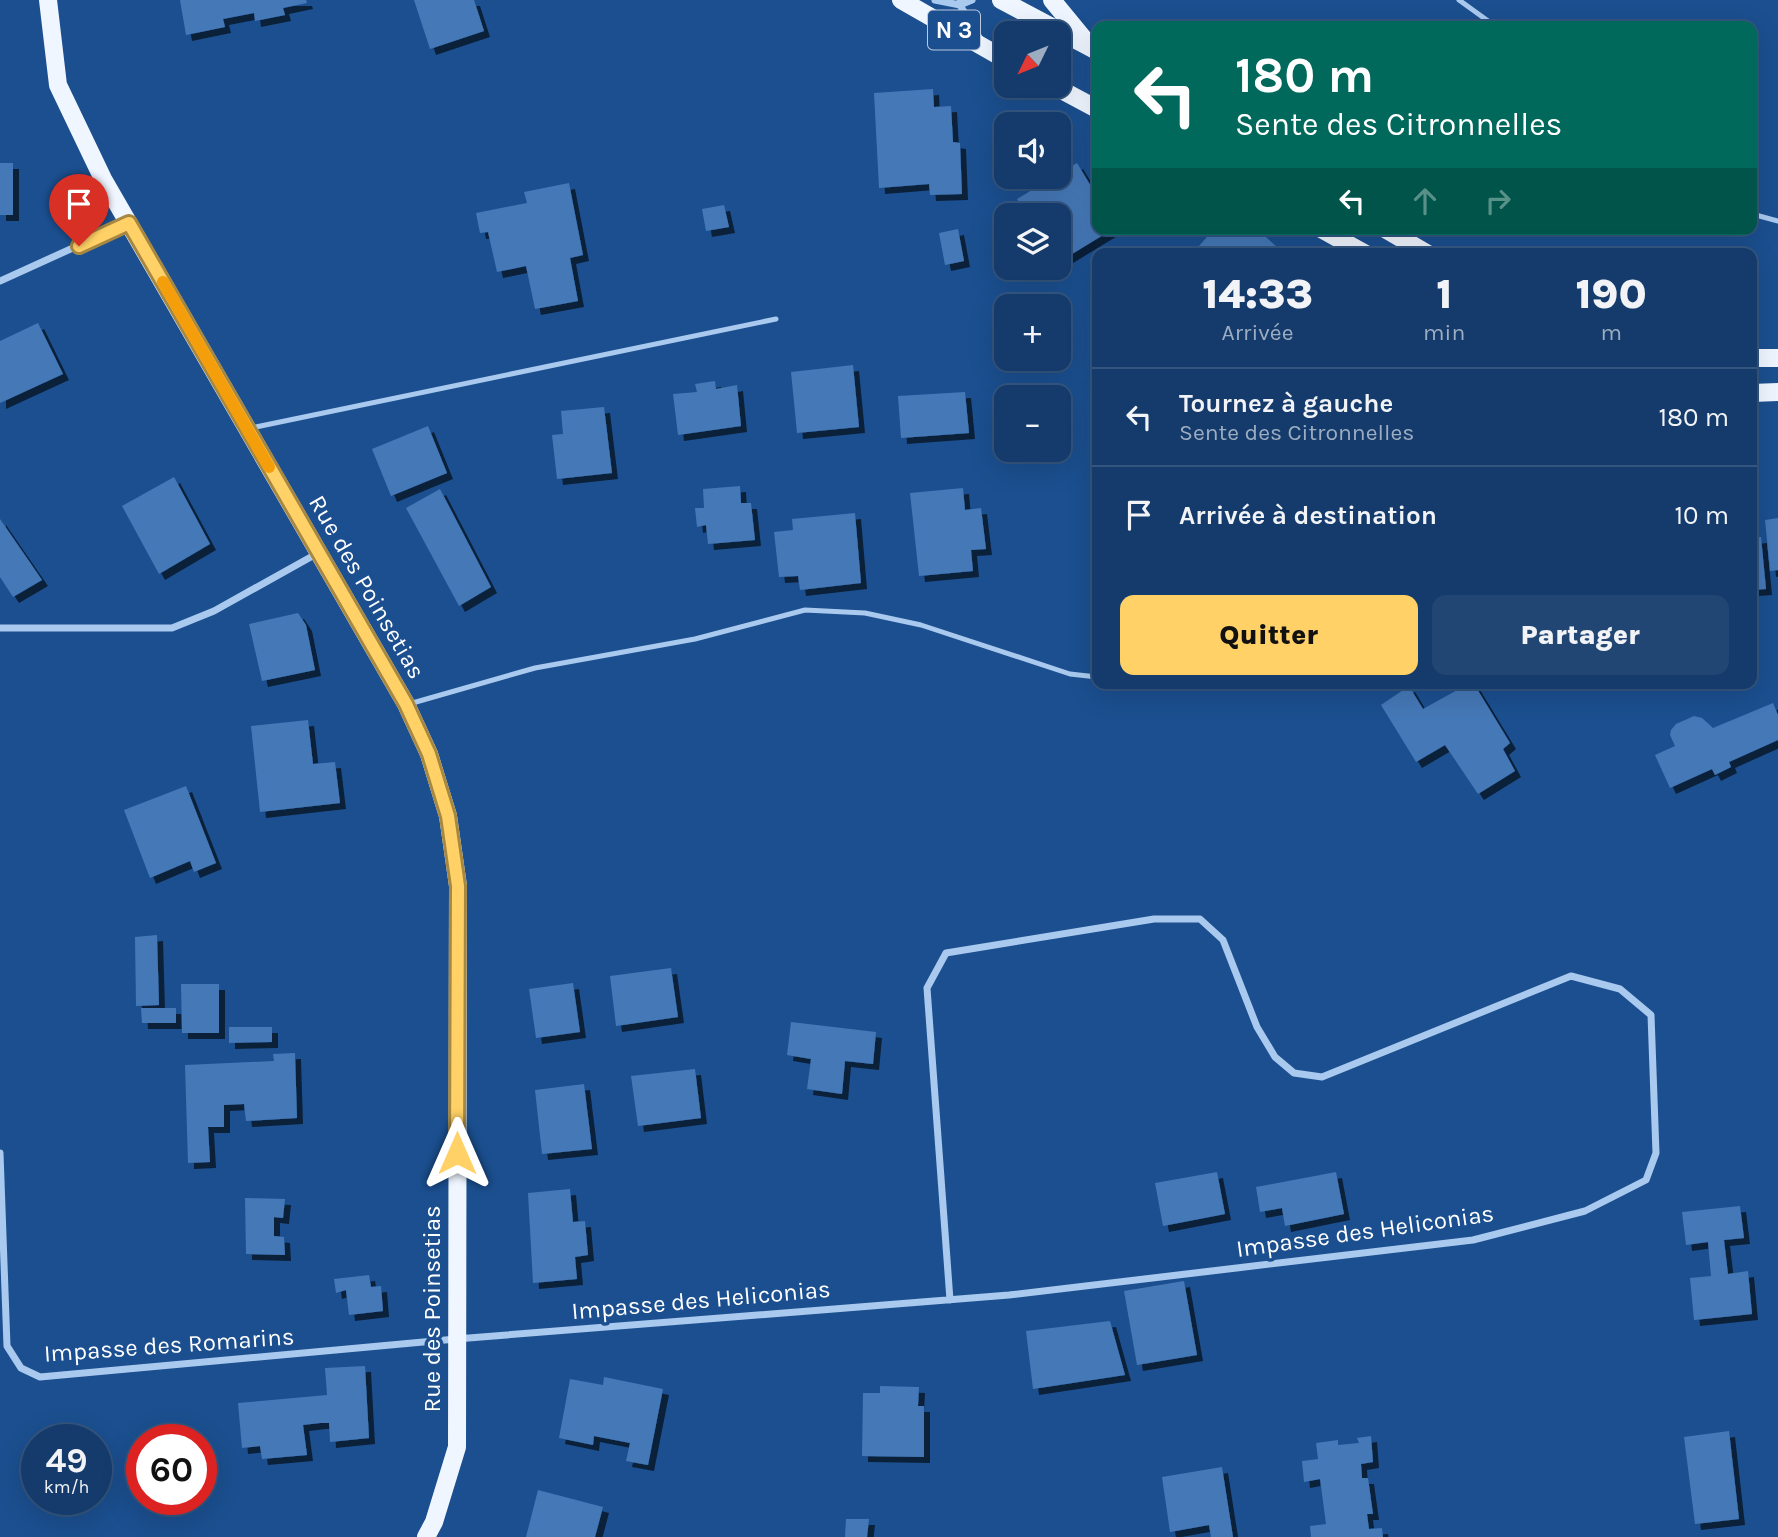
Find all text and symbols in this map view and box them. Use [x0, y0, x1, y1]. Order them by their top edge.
road number: N 3 [928, 10, 980, 50]
north arrow [994, 21, 1071, 98]
map controls [994, 21, 1071, 462]
text: 180 m [1235, 47, 1374, 104]
icon: left [1120, 49, 1211, 140]
text: Sente des Citronnelles [1235, 106, 1562, 143]
button: sound [994, 112, 1071, 189]
pin [49, 174, 109, 246]
icon: left [1333, 182, 1371, 220]
icon: ahead [1406, 182, 1444, 220]
icon: right [1479, 182, 1517, 220]
icon: arrive [60, 185, 98, 223]
button: layers [994, 203, 1071, 280]
text: 14:33 [1202, 269, 1313, 319]
text: 1 [1436, 269, 1452, 319]
text: 190 [1575, 269, 1647, 319]
button: + [994, 294, 1071, 371]
text: Arrivée [1222, 319, 1293, 346]
text: min [1423, 319, 1465, 346]
text: m [1600, 319, 1622, 346]
button: − [994, 385, 1071, 462]
text: Tournez à gauche [1179, 388, 1393, 419]
icon: left [1120, 398, 1158, 436]
text: 180 m [1659, 402, 1729, 433]
text: Sente des Citronnelles [1179, 419, 1414, 446]
street label: Rue des Poinsetias [303, 490, 431, 684]
icon: arrive [1120, 496, 1158, 534]
text: Arrivée à destination [1179, 500, 1437, 531]
text: 10 m [1674, 500, 1729, 531]
button: Quitter [1120, 595, 1418, 675]
button: Partager [1432, 595, 1729, 675]
position arrow [420, 1116, 494, 1190]
street label: Impasse des Heliconias [1234, 1199, 1496, 1263]
street label: Rue des Poinsetias [418, 1205, 446, 1413]
street label: Impasse des Heliconias [570, 1275, 832, 1325]
street label: Impasse des Romarins [43, 1322, 295, 1368]
speed limit sign: 60 [126, 1424, 217, 1515]
text: 49 [45, 1440, 88, 1481]
text: km/h [44, 1476, 89, 1498]

